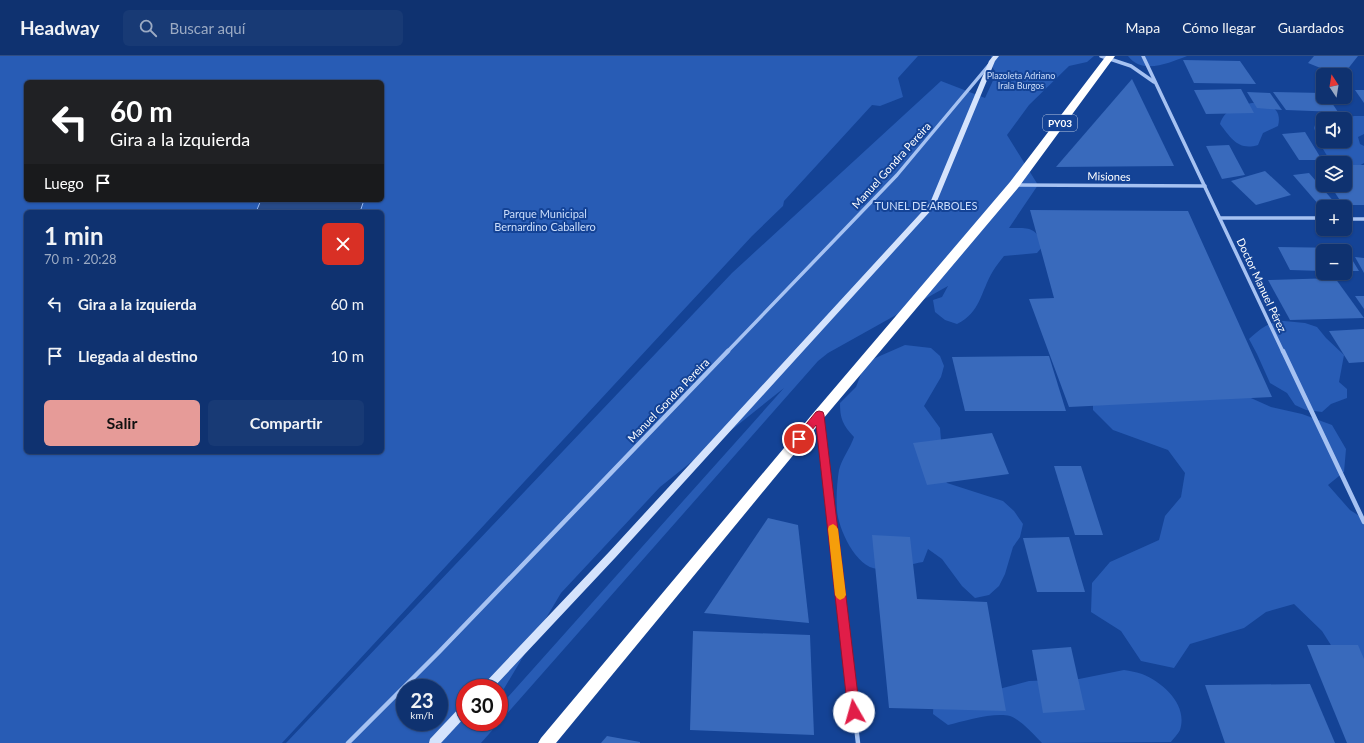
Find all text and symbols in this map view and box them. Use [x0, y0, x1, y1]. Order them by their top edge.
search box [123, 10, 403, 46]
text: Headway [20, 16, 99, 39]
icon: search [137, 17, 159, 39]
text: Buscar aquí [169, 19, 245, 37]
text: Mapa [1126, 19, 1160, 36]
text: Cómo llegar [1182, 19, 1256, 36]
text: Guardados [1278, 19, 1344, 36]
north arrow [1316, 68, 1352, 104]
map controls [1316, 68, 1352, 280]
park label: Plazoleta Adriano Irala Burgos [987, 70, 1055, 91]
text: 60 m [110, 94, 173, 128]
icon: left [44, 96, 96, 148]
button: sound [1316, 112, 1352, 148]
road number: PY03 [1043, 115, 1077, 131]
street label: Manuel Gondra Pereira [849, 119, 933, 211]
text: Gira a la izquierda [110, 128, 250, 150]
button: layers [1316, 156, 1352, 192]
street label: Misiones [1087, 169, 1131, 183]
icon: arrive [92, 172, 114, 194]
text: Luego [44, 174, 84, 192]
park label: TUNEL DE ARBOLES [875, 199, 977, 212]
button: + [1316, 200, 1352, 236]
park label: Parque Municipal Bernardino Caballero [494, 207, 596, 233]
text: 1 min [44, 221, 104, 250]
button: close [322, 223, 364, 265]
street label: Doctor Manuel Pérez [1235, 236, 1289, 334]
button: − [1316, 244, 1352, 280]
text: 70 m · 20:28 [44, 251, 117, 267]
icon: left [44, 293, 66, 315]
text: Gira a la izquierda [78, 295, 197, 313]
text: 60 m [330, 295, 364, 313]
icon: arrive [44, 345, 66, 367]
text: Llegada al destino [78, 347, 198, 365]
text: 10 m [330, 347, 364, 365]
street label: Manuel Gondra Pereira [625, 355, 711, 445]
button: Salir [44, 400, 200, 446]
button: Compartir [208, 400, 364, 446]
pin [782, 422, 816, 456]
icon: arrive [788, 428, 810, 450]
speed limit sign: 30 [456, 679, 508, 731]
text: 23 [410, 688, 434, 712]
position arrow [833, 691, 875, 733]
text: km/h [410, 709, 434, 721]

